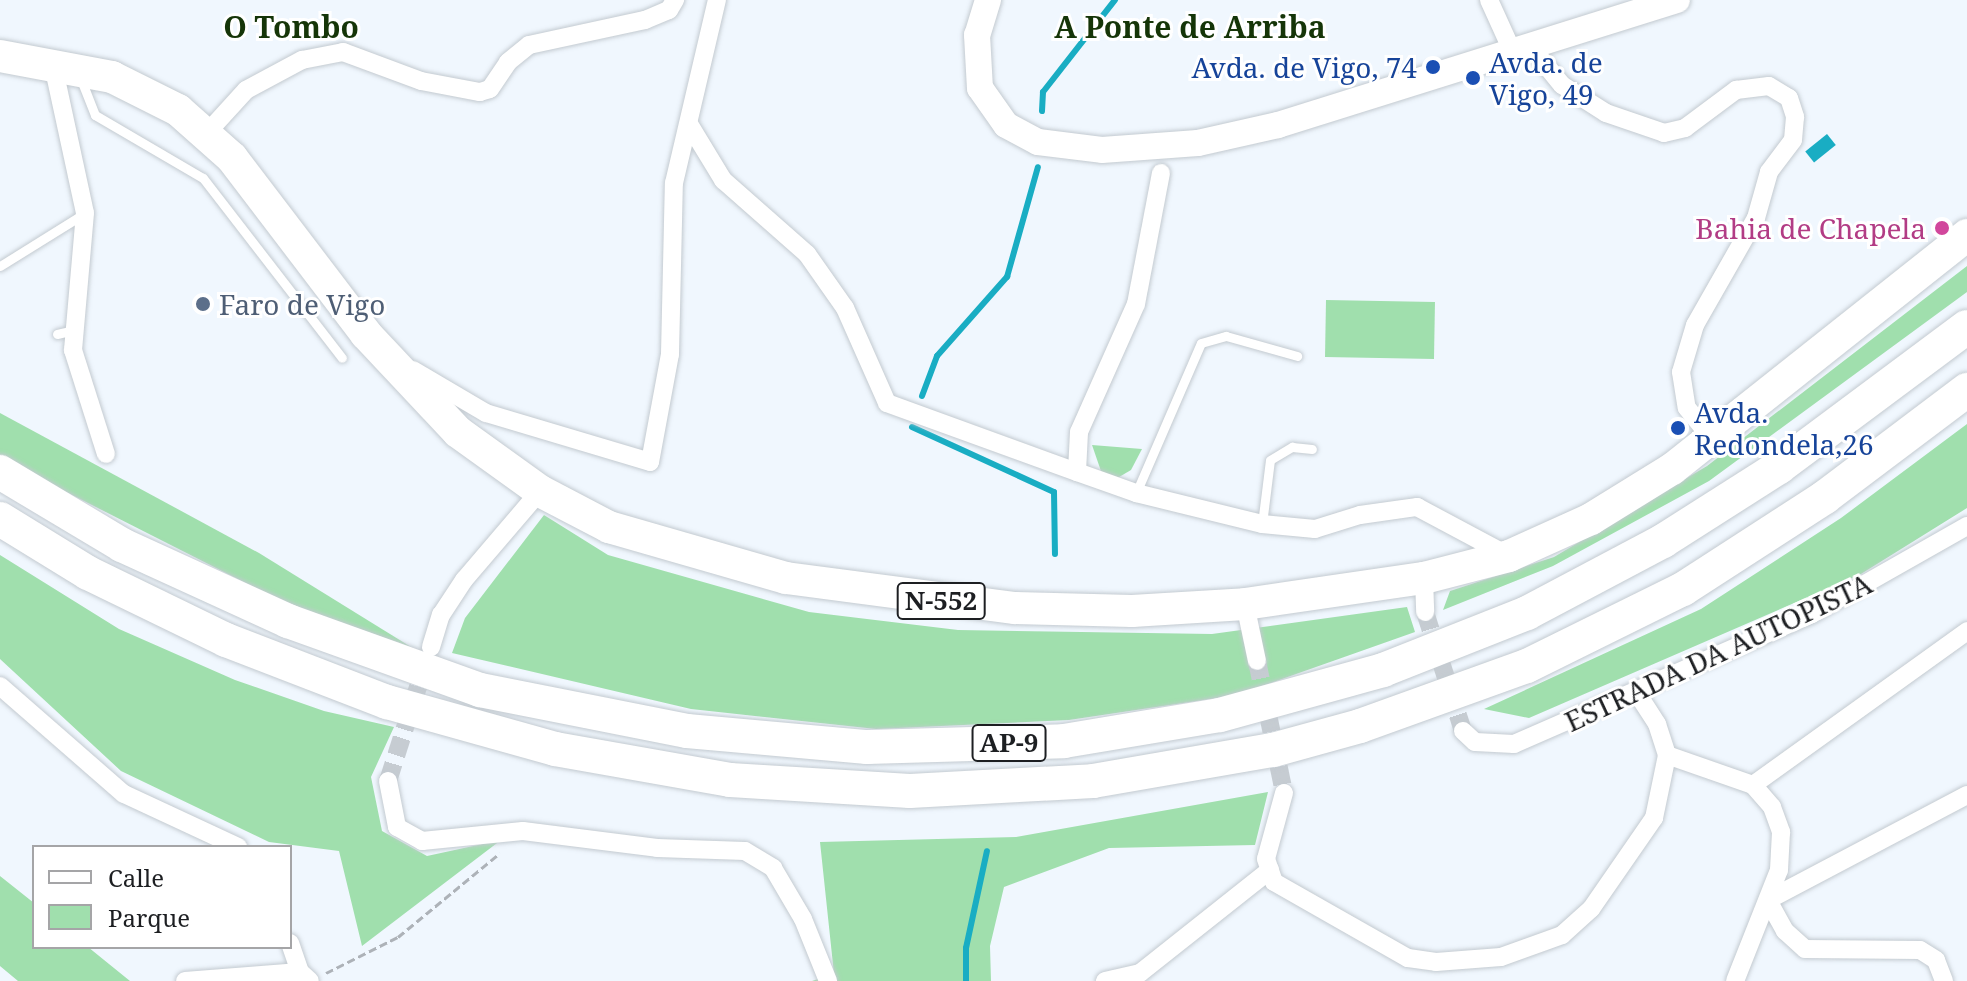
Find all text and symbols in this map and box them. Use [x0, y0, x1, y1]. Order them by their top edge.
district label: O Tombo [223, 9, 359, 45]
district label: A Ponte de Arriba [1054, 9, 1326, 45]
place label: Avda. de Vigo, 49 [1489, 45, 1603, 111]
place label: Avda. de Vigo, 74 [1191, 50, 1417, 84]
marker: Avda. de Vigo, 74 [1424, 58, 1442, 76]
marker: Avda. de Vigo, 49 [1464, 69, 1482, 87]
place label: Bahia de Chapela [1695, 211, 1926, 245]
marker: Bahia de Chapela [1933, 219, 1951, 237]
place label: Faro de Vigo [219, 287, 385, 321]
marker: Faro de Vigo [194, 295, 212, 313]
place label: Avda. Redondela,26 [1694, 395, 1874, 461]
marker: Avda. Redondela,26 [1669, 419, 1687, 437]
street label: ESTRADA DA AUTOPISTA [1559, 566, 1877, 738]
road number: N-552 [895, 579, 987, 623]
road number: AP-9 [971, 721, 1047, 765]
legend [32, 845, 292, 949]
text: Calle [108, 861, 164, 894]
text: Parque [108, 901, 190, 934]

